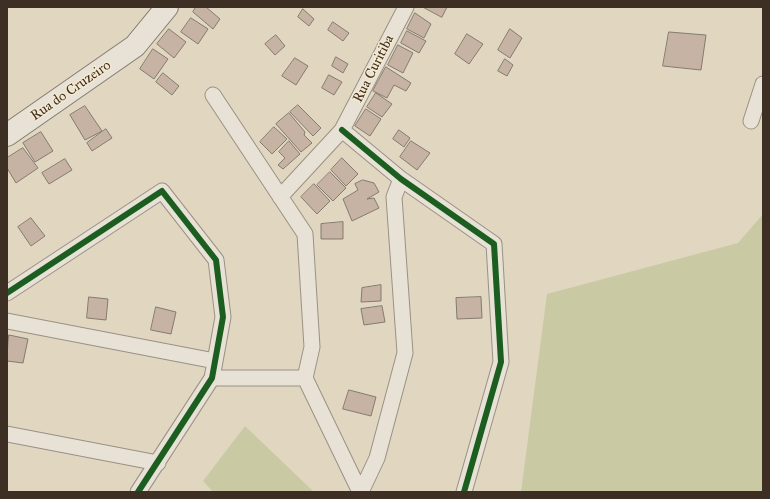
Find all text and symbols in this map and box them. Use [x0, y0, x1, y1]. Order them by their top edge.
street label: Rua Curitiba [350, 32, 398, 106]
street label: Rua do Cruzeiro [28, 57, 114, 125]

